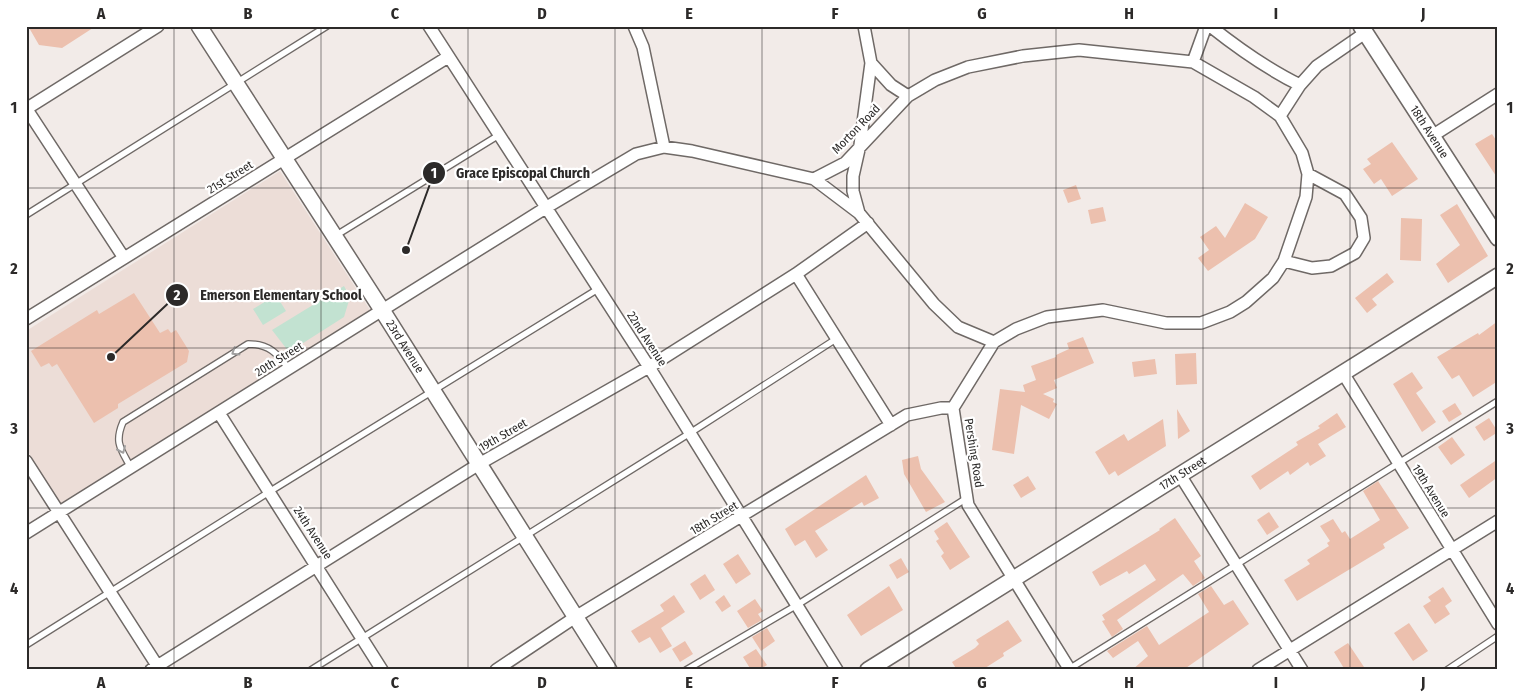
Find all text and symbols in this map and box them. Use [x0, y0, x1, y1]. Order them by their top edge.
text: A [96, 4, 106, 23]
text: B [244, 4, 253, 23]
text: C [391, 4, 400, 23]
text: D [537, 4, 547, 23]
text: E [685, 4, 693, 23]
text: F [831, 4, 839, 23]
text: G [977, 4, 987, 23]
text: H [1124, 4, 1134, 23]
text: I [1274, 4, 1278, 23]
text: J [1420, 4, 1425, 23]
text: 1 [11, 98, 17, 117]
text: 1 [1507, 98, 1513, 117]
street label: Morton Road [829, 101, 883, 157]
street label: 18th Avenue [1407, 103, 1452, 161]
street label: 21st Street [205, 157, 255, 196]
callout: Grace Episcopal Church [421, 158, 600, 187]
text: 1 [431, 164, 437, 182]
text: Grace Episcopal Church [456, 165, 590, 182]
text: 2 [9, 259, 18, 278]
text: 2 [1505, 259, 1514, 278]
callout: Emerson Elementary School [165, 281, 371, 310]
text: 2 [173, 286, 181, 304]
text: Emerson Elementary School [200, 287, 362, 304]
street label: 22nd Avenue [624, 309, 670, 369]
street label: 23rd Avenue [383, 317, 427, 376]
street label: 20th Street [252, 339, 306, 379]
one-way arrow [232, 345, 241, 355]
street label: 19th Street [477, 416, 530, 454]
street label: Pershing Road [962, 417, 986, 489]
text: 3 [9, 419, 18, 438]
text: 3 [1505, 419, 1514, 438]
one-way arrow [116, 445, 126, 454]
street label: 17th Street [1157, 453, 1208, 493]
street label: 19th Avenue [1409, 462, 1453, 520]
street label: 18th Street [688, 498, 740, 538]
street label: 24th Avenue [291, 504, 335, 562]
text: 4 [10, 579, 18, 598]
text: 4 [1506, 579, 1514, 598]
text: A [96, 673, 106, 692]
text: B [244, 673, 253, 692]
text: C [391, 673, 400, 692]
text: D [537, 673, 547, 692]
text: E [685, 673, 693, 692]
text: F [831, 673, 839, 692]
text: G [977, 673, 987, 692]
text: H [1124, 673, 1134, 692]
text: I [1274, 673, 1278, 692]
text: J [1420, 673, 1425, 692]

